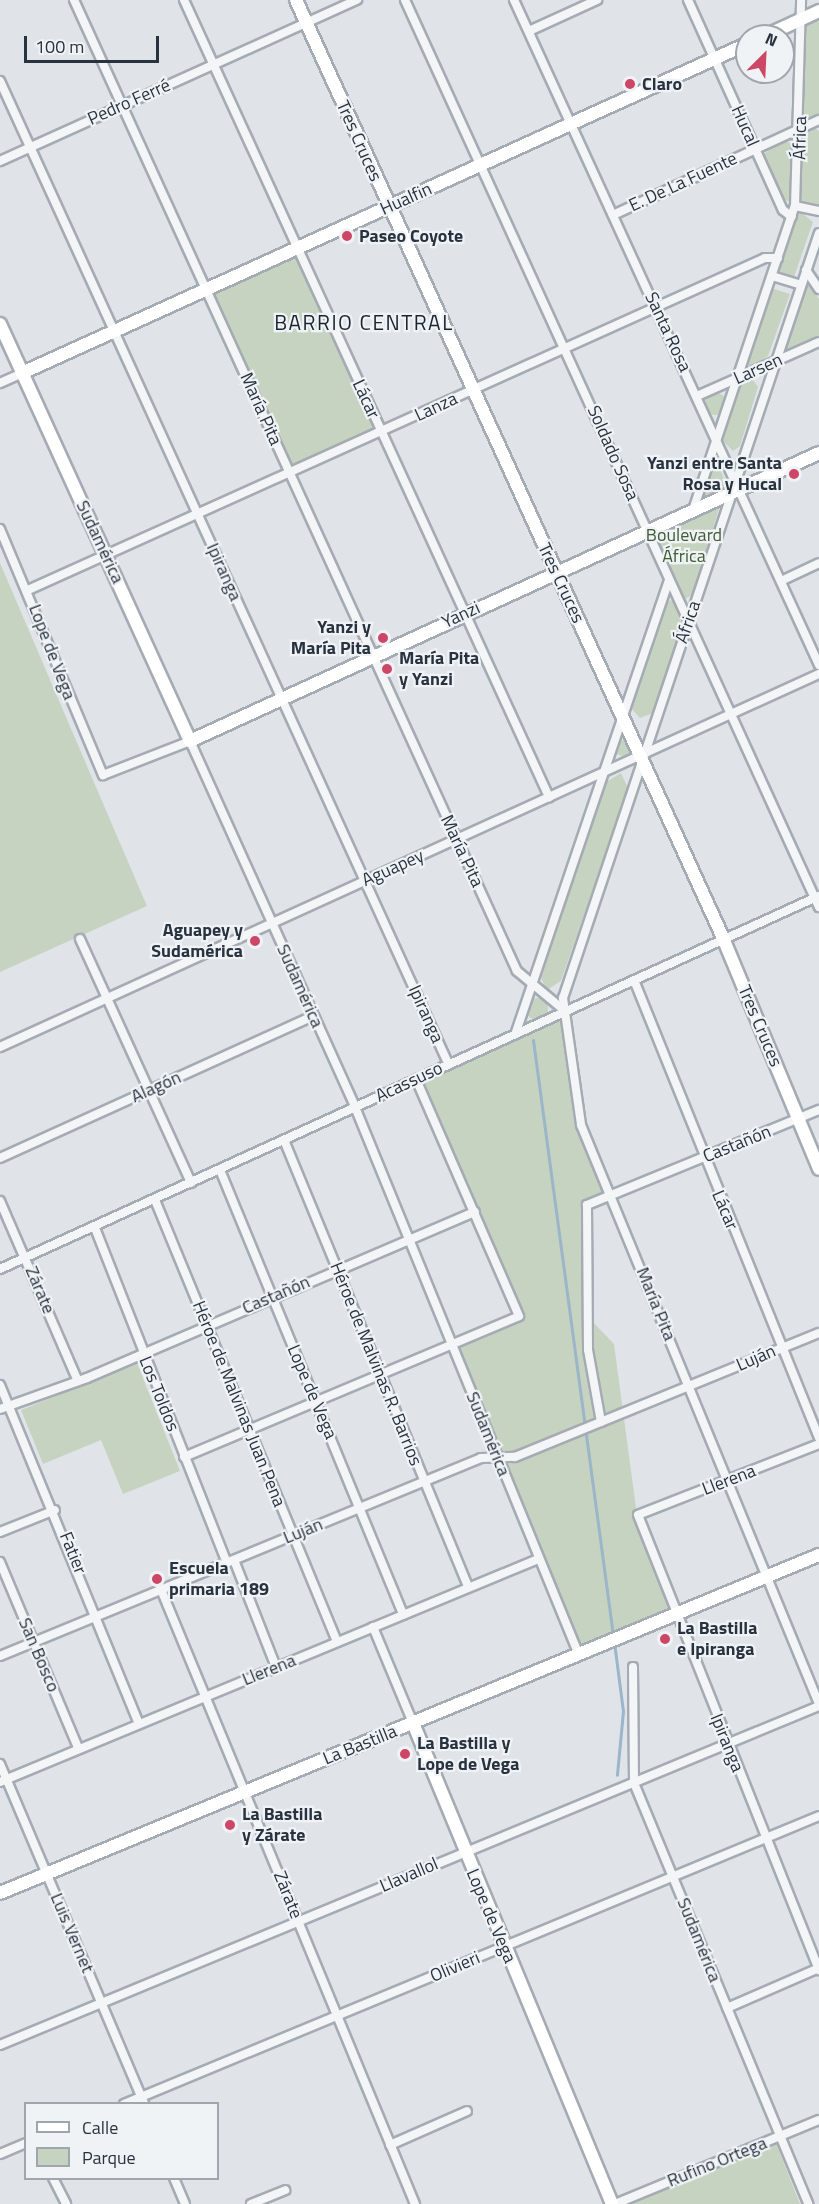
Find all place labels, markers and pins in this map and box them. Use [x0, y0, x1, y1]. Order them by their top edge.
place label: Claro [642, 73, 682, 95]
marker: Claro [623, 77, 637, 91]
place label: Paseo Coyote [359, 225, 463, 247]
marker: Paseo Coyote [340, 229, 354, 243]
place label: Yanzi entre Santa Rosa y Hucal [647, 453, 782, 496]
marker: Yanzi entre Santa Rosa y Hucal [787, 467, 801, 481]
place label: Yanzi y María Pita [291, 617, 371, 660]
marker: Yanzi y María Pita [376, 631, 390, 645]
place label: María Pita y Yanzi [399, 648, 479, 690]
marker: María Pita y Yanzi [380, 662, 394, 676]
place label: Aguapey y Sudamérica [151, 920, 243, 962]
marker: Aguapey y Sudamérica [248, 934, 262, 948]
place label: Escuela primaria 189 [169, 1558, 269, 1600]
marker: Escuela primaria 189 [150, 1572, 164, 1586]
place label: La Bastilla e Ipiranga [677, 1618, 757, 1660]
marker: La Bastilla e Ipiranga [658, 1632, 672, 1646]
place label: La Bastilla y Lope de Vega [417, 1733, 519, 1776]
marker: La Bastilla y Lope de Vega [398, 1747, 412, 1761]
place label: La Bastilla y Zárate [242, 1804, 322, 1846]
marker: La Bastilla y Zárate [223, 1818, 237, 1832]

